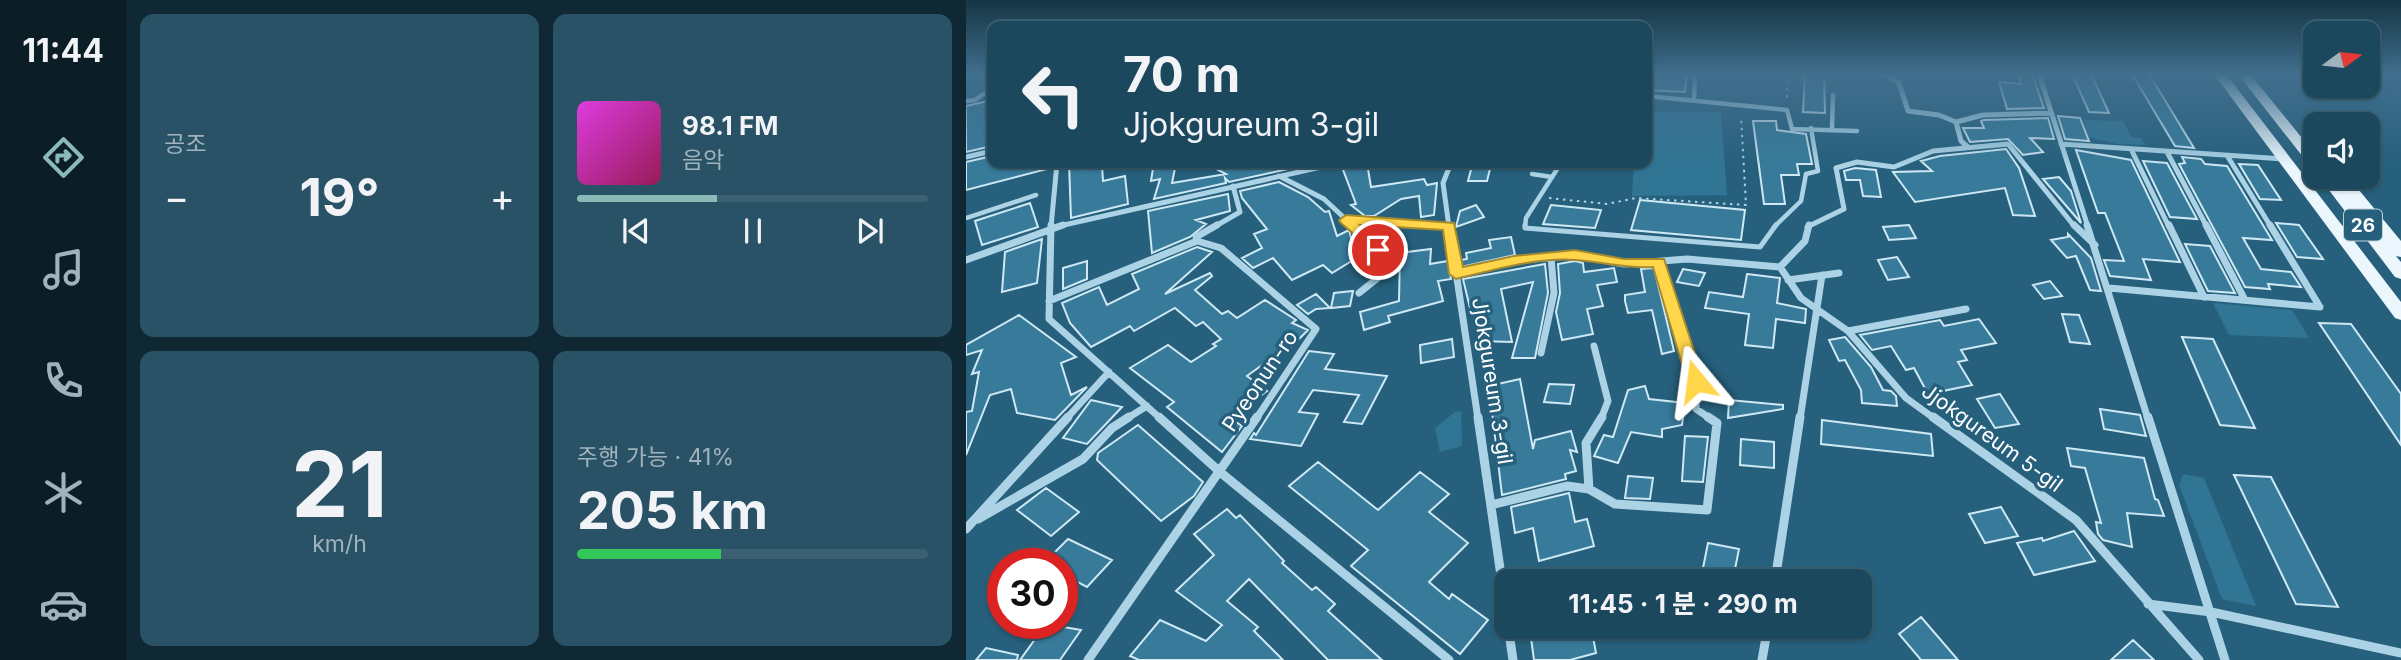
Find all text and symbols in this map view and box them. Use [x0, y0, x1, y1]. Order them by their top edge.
north arrow [2303, 21, 2380, 98]
map controls [2303, 21, 2380, 189]
text: 11:44 [22, 31, 104, 70]
text: 70 m [1123, 45, 1240, 104]
icon: left [1008, 49, 1099, 140]
text: Jjokgureum 3-gil [1123, 105, 1379, 144]
text: 98.1 FM [682, 110, 778, 141]
button: sound [2303, 112, 2380, 189]
text: 공조 [164, 130, 206, 158]
icon: directions [39, 133, 88, 182]
text: 음악 [682, 146, 724, 174]
text: 19° [299, 166, 380, 229]
text: − [164, 174, 189, 220]
text: + [490, 174, 515, 220]
road number: 26 [2344, 210, 2382, 241]
icon: previous [617, 212, 655, 250]
icon: pause [734, 212, 772, 250]
icon: next [851, 212, 889, 250]
pin [1348, 220, 1408, 280]
icon: arrive [1359, 231, 1397, 269]
icon: music [39, 245, 88, 294]
street label: Jjokgureum 3-gil [1467, 296, 1518, 466]
street label: Pyeonun-ro [1217, 325, 1303, 436]
position arrow [1659, 344, 1733, 418]
icon: phone [39, 356, 88, 405]
street label: Jjokgureum 5-gil [1917, 378, 2068, 497]
text: 21 [291, 429, 388, 539]
text: 주행 가능 · 41% [577, 443, 734, 471]
icon: climate [39, 468, 88, 517]
text: 205 km [577, 479, 768, 542]
text: km/h [312, 530, 367, 558]
speed limit sign: 30 [987, 548, 1078, 639]
icon: car [39, 580, 88, 629]
text: 11:45 · 1 분 · 290 m [1568, 588, 1798, 619]

